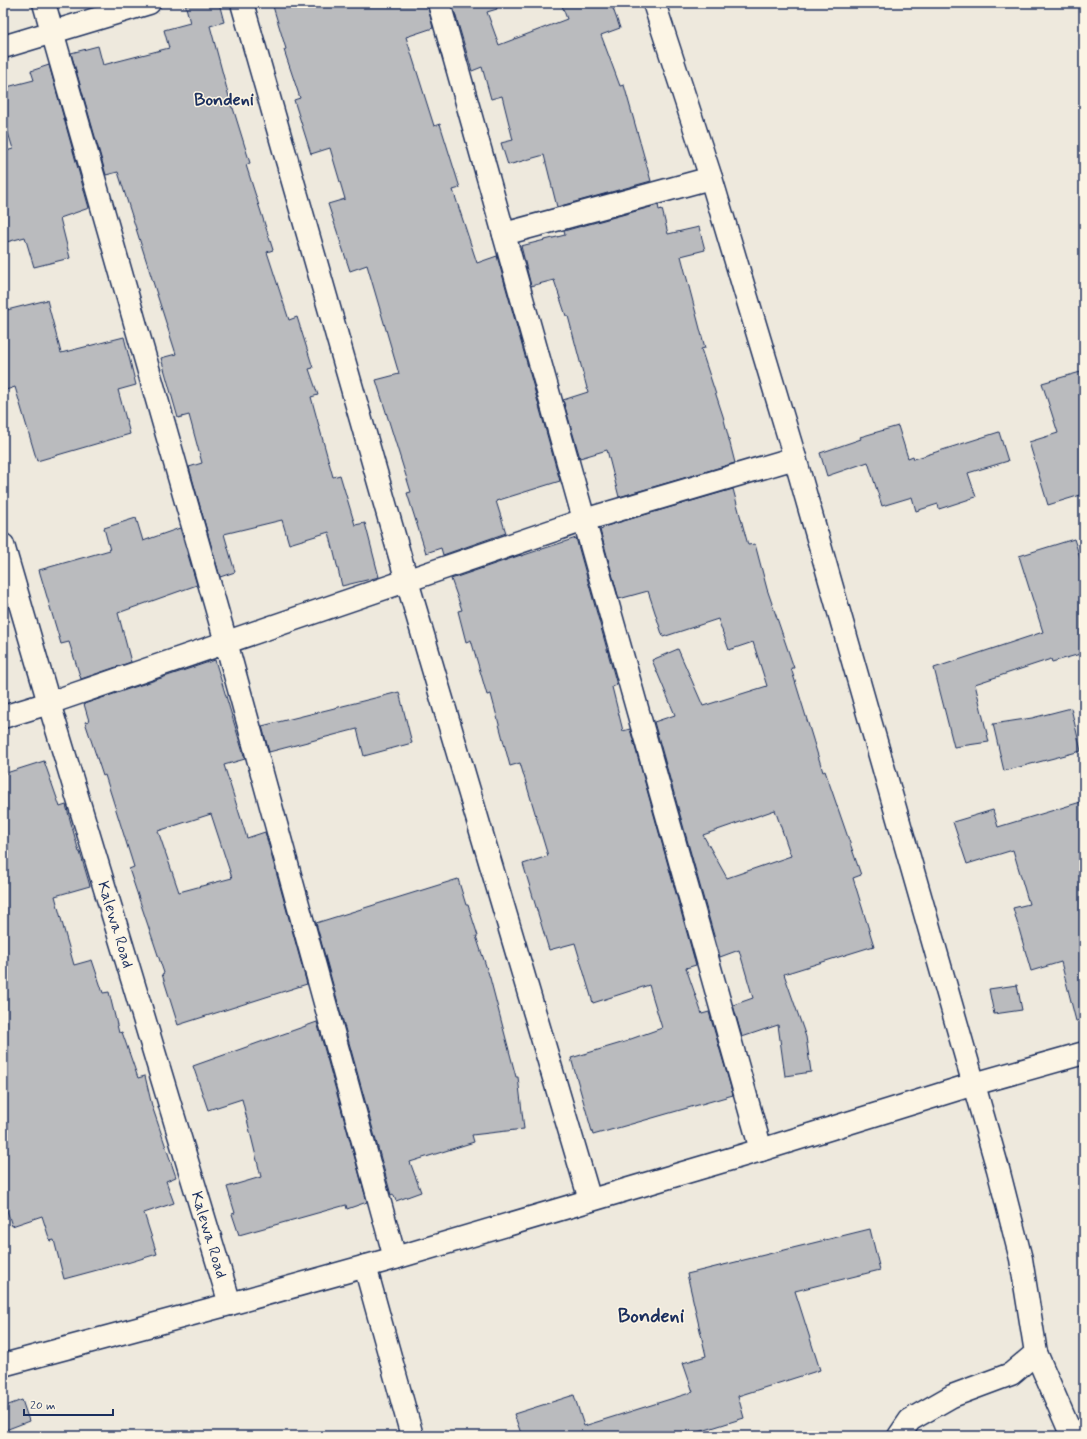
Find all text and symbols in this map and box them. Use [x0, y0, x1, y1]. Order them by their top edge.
district label: Bondeni [194, 88, 254, 112]
street label: Kalewa Road [93, 879, 139, 971]
street label: Kalewa Road [186, 1189, 232, 1281]
district label: Bondeni [618, 1303, 685, 1330]
scale bar [24, 1391, 113, 1417]
text: 20 m [30, 1398, 56, 1414]

